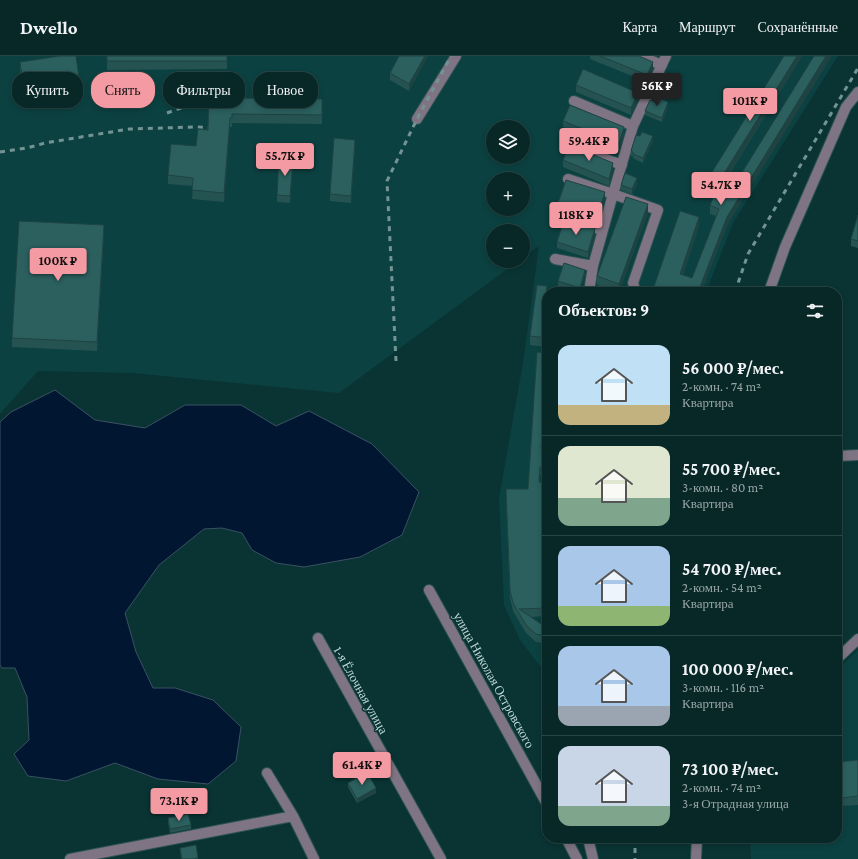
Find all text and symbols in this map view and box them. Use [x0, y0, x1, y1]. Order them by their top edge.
text: Dwello [20, 17, 78, 38]
text: Карта [622, 19, 657, 35]
text: Маршрут [679, 19, 735, 35]
text: Сохранённые [757, 19, 838, 35]
chip: Купить [12, 72, 83, 108]
chip: Снять [91, 72, 155, 108]
chip: Фильтры [163, 72, 245, 108]
chip: Новое [253, 72, 318, 108]
pin: 56K ₽ [629, 73, 685, 107]
text: 56K ₽ [641, 78, 673, 93]
pin: 101K ₽ [717, 88, 783, 122]
text: 101K ₽ [732, 93, 768, 108]
map controls [486, 120, 530, 268]
button: layers [486, 120, 530, 164]
pin: 59.4K ₽ [552, 128, 626, 162]
text: 59.4K ₽ [568, 133, 610, 148]
pin: 55.7K ₽ [248, 143, 322, 177]
text: 55.7K ₽ [265, 148, 305, 163]
button: + [486, 172, 530, 216]
pin: 54.7K ₽ [684, 172, 758, 206]
text: 54.7K ₽ [701, 177, 741, 192]
pin: 118K ₽ [543, 202, 609, 236]
text: 118K ₽ [558, 207, 594, 222]
button: − [486, 224, 530, 268]
pin: 100K ₽ [25, 248, 91, 282]
text: 100K ₽ [39, 253, 77, 268]
icon: filters [804, 300, 826, 322]
text: Объектов: 9 [558, 301, 649, 320]
text: 56 000 ₽/мес. [682, 359, 784, 378]
icon: home [590, 361, 638, 409]
text: 2-комн. · 74 m² [682, 379, 761, 394]
text: Квартира [682, 395, 734, 410]
text: 55 700 ₽/мес. [682, 460, 780, 479]
icon: home [590, 462, 638, 510]
text: 3-комн. · 80 m² [682, 480, 763, 495]
text: Квартира [682, 496, 734, 511]
text: 54 700 ₽/мес. [682, 560, 782, 579]
icon: home [590, 562, 638, 610]
text: 2-комн. · 54 m² [682, 580, 762, 595]
text: Квартира [682, 596, 734, 611]
street label: улица Николая Островского [450, 609, 538, 751]
street label: 1-я Ёлочная улица [331, 644, 391, 737]
text: 100 000 ₽/мес. [682, 660, 793, 679]
icon: home [590, 662, 638, 710]
text: 3-комн. · 116 m² [682, 680, 764, 695]
text: Квартира [682, 696, 734, 711]
pin: 61.4K ₽ [325, 752, 399, 786]
text: 61.4K ₽ [342, 757, 382, 772]
text: 73 100 ₽/мес. [682, 760, 779, 779]
icon: home [590, 762, 638, 810]
text: 2-комн. · 74 m² [682, 780, 761, 795]
pin: 73.1K ₽ [142, 788, 216, 822]
text: 73.1K ₽ [160, 793, 198, 808]
text: 3-я Отрадная улица [682, 796, 789, 811]

